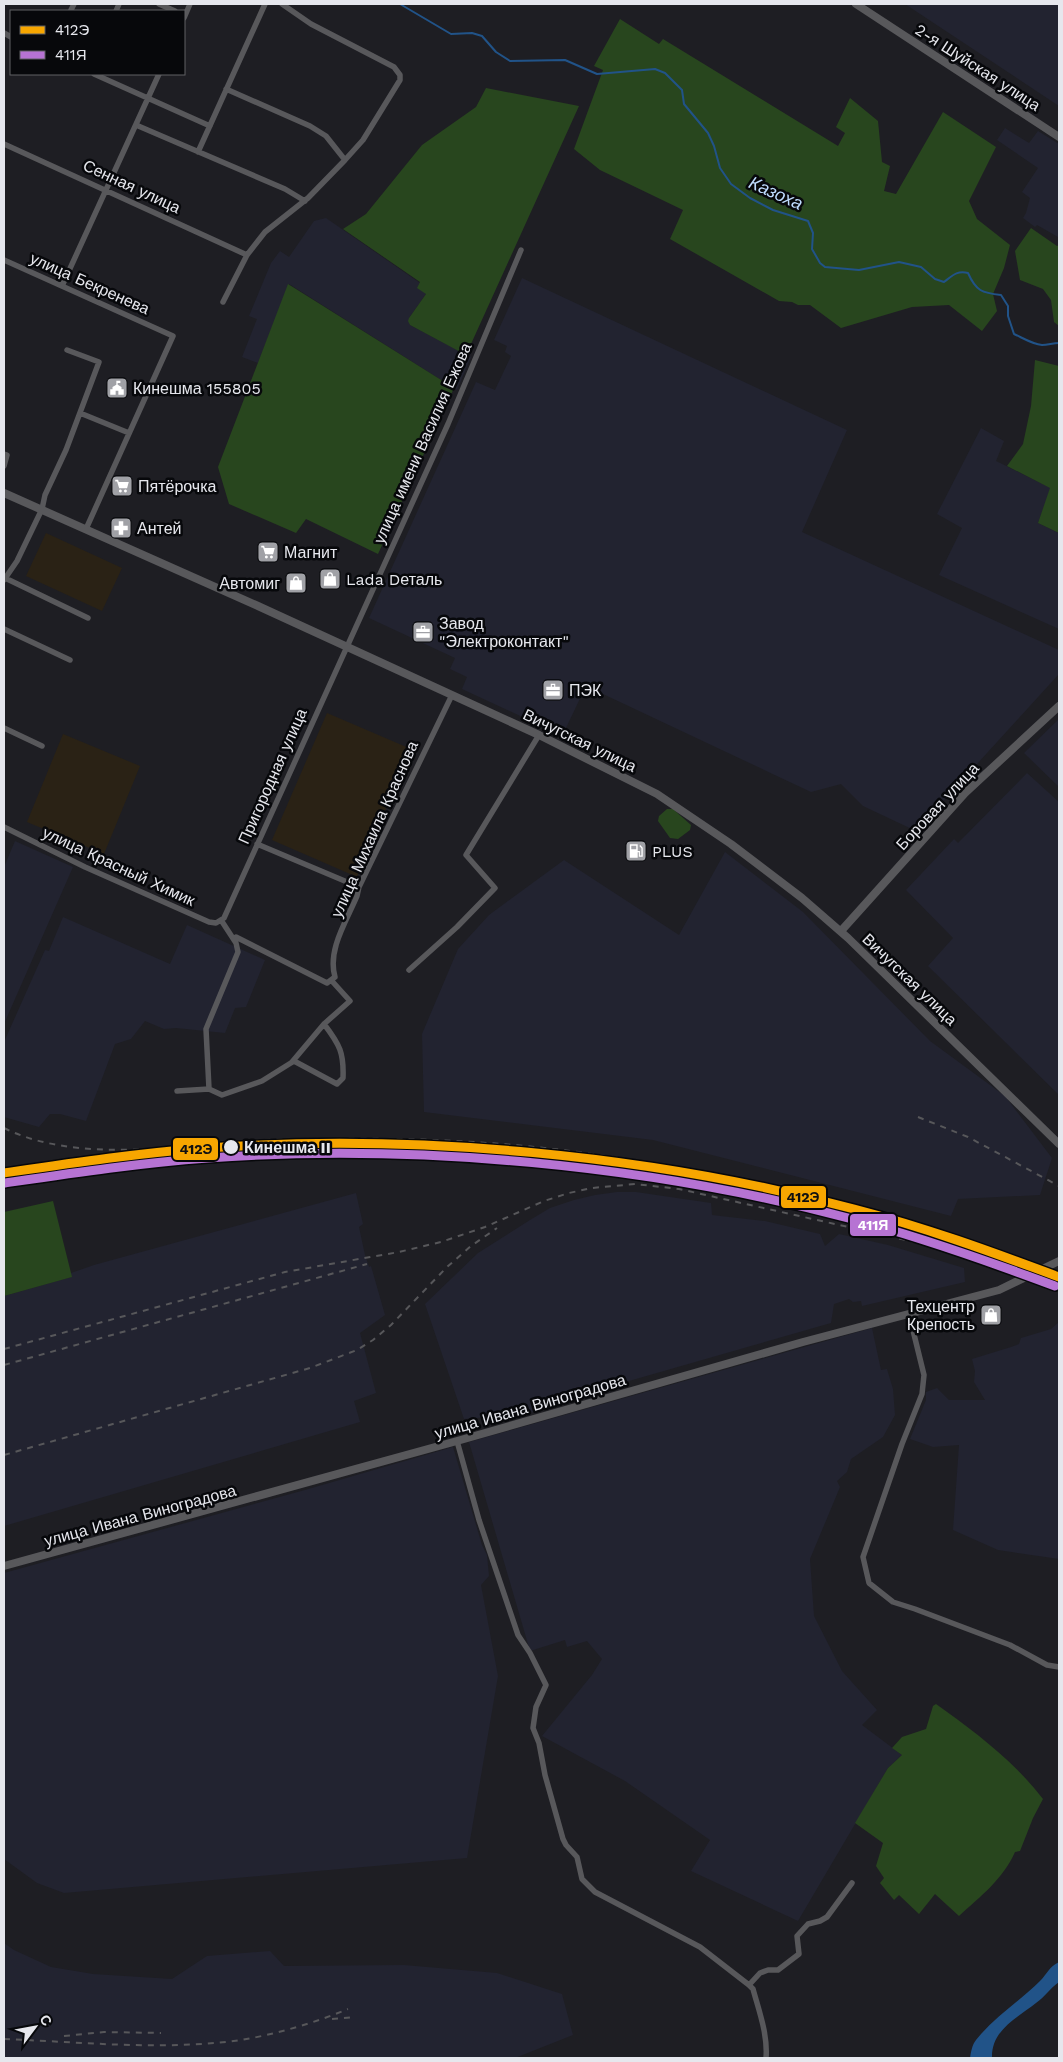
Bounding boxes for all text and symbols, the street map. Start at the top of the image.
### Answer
legend [10,10,185,75]
street label: 2-я Шуйская улица [912,20,1044,115]
text: 412Э [55,21,90,39]
text: 411Я [55,46,86,64]
street label: Сенная улица [80,156,184,217]
water label: Казоха [746,171,806,214]
street label: улица Бекренева [27,249,152,318]
street label: улица имени Василия Ежова [369,340,475,547]
public building icon: Кинешма 155805 [105,376,129,400]
place label: Кинешма 155805 [133,379,261,398]
supermarket icon: Пятёрочка [110,474,134,498]
place label: Пятёрочка [138,477,217,496]
pharmacy icon: Антей [109,516,133,540]
place label: Антей [137,519,182,538]
supermarket icon: Магнит [256,540,280,564]
place label: Магнит [284,543,338,562]
shop icon: Lada Dеталь [318,567,342,591]
place label: Lada Dеталь [346,570,442,589]
shop icon: Автомиг [284,571,308,595]
place label: Автомиг [219,574,280,593]
place label: Завод "Электроконтакт" [439,614,569,651]
office icon: Завод "Электроконтакт" [411,620,435,644]
office icon: ПЭК [541,678,565,702]
place label: ПЭК [569,681,602,700]
street label: Пригородная улица [234,705,311,847]
street label: Вичугская улица [520,705,640,776]
street label: улица Михаила Краснова [327,738,422,920]
street label: Боровая улица [892,759,983,854]
street label: улица Красный Химик [40,823,199,911]
fuel station icon: PLUS [624,839,648,863]
place label: PLUS [652,842,693,861]
street label: Вичугская улица [859,930,961,1029]
line badge: 412Э [172,1137,219,1161]
marker: Кинешма II [222,1138,240,1156]
place label: Кинешма II [244,1138,331,1157]
text: 412Э [179,1141,213,1157]
line badge: 412Э [780,1185,827,1209]
text: 412Э [786,1189,820,1205]
line badge: 411Я [849,1213,897,1237]
text: 411Я [858,1217,888,1233]
place label: Техцентр Крепость [907,1297,975,1334]
shop icon: Техцентр Крепость [979,1303,1003,1327]
street label: улица Ивана Виноградова [432,1370,628,1443]
street label: улица Ивана Виноградова [42,1481,238,1550]
north arrow [10,2002,60,2052]
text: С [37,2012,55,2029]

